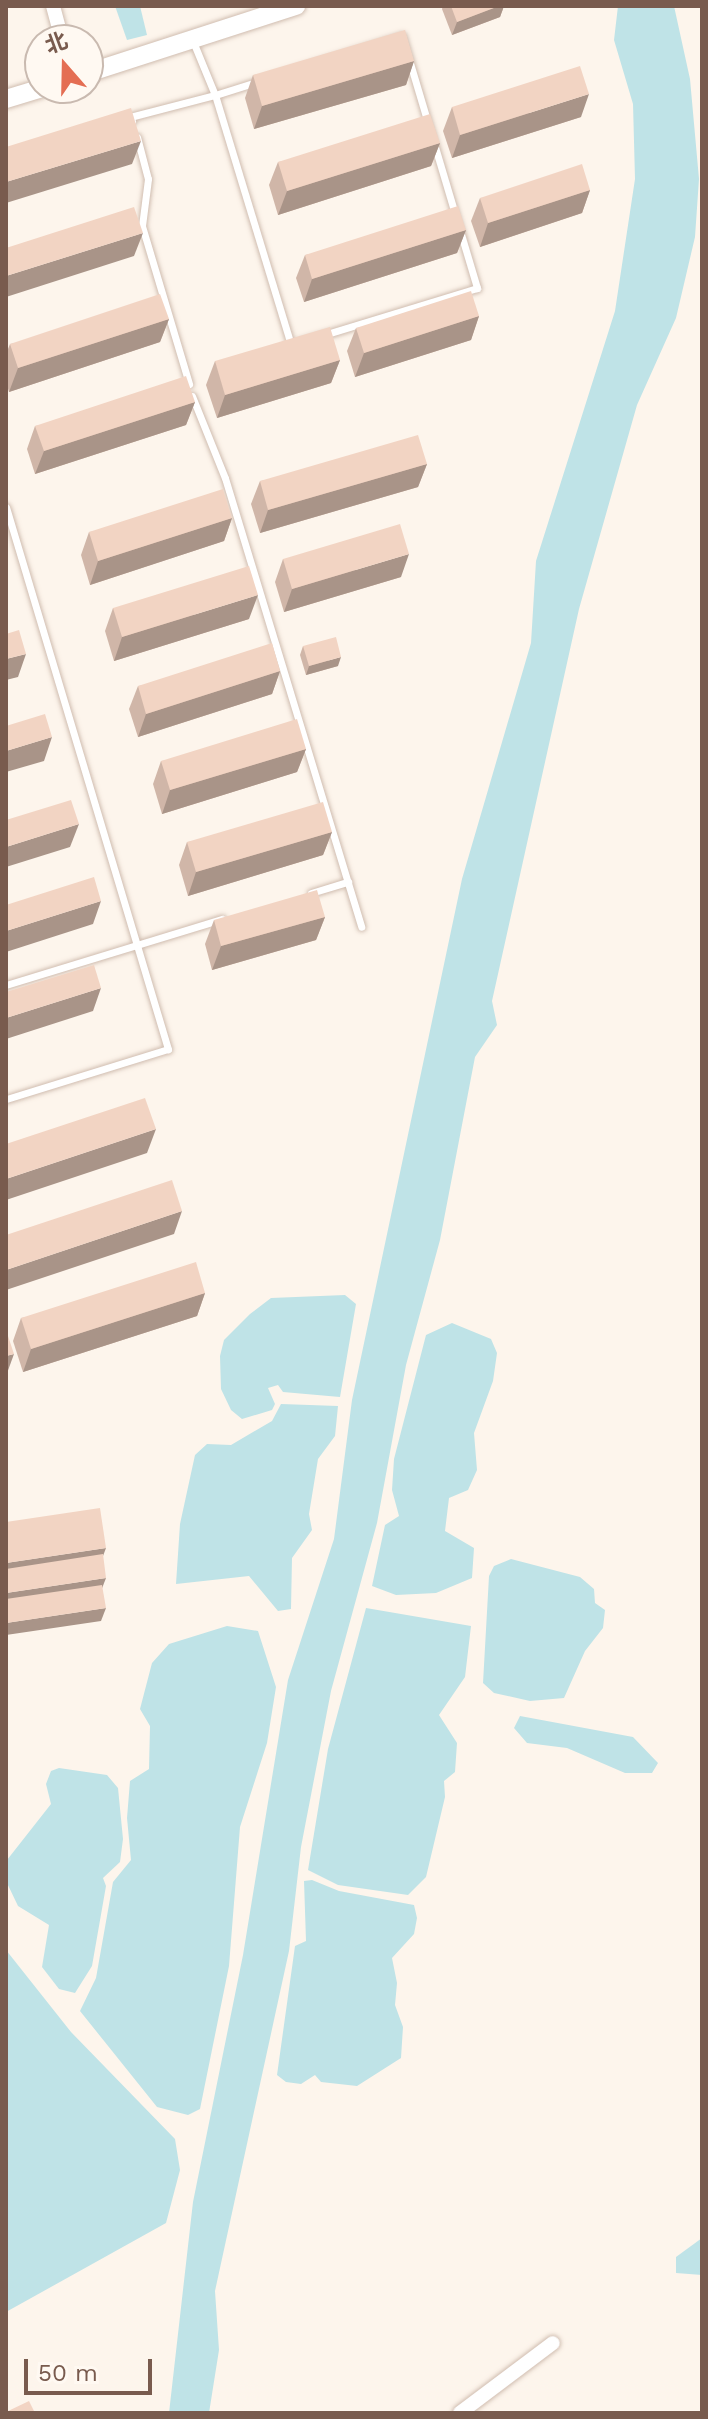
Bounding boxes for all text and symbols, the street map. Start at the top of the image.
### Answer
north arrow [24,24,104,104]
text: 北 [42,27,71,58]
scale bar [28,2343,156,2393]
text: 50 m [38,2359,98,2387]

